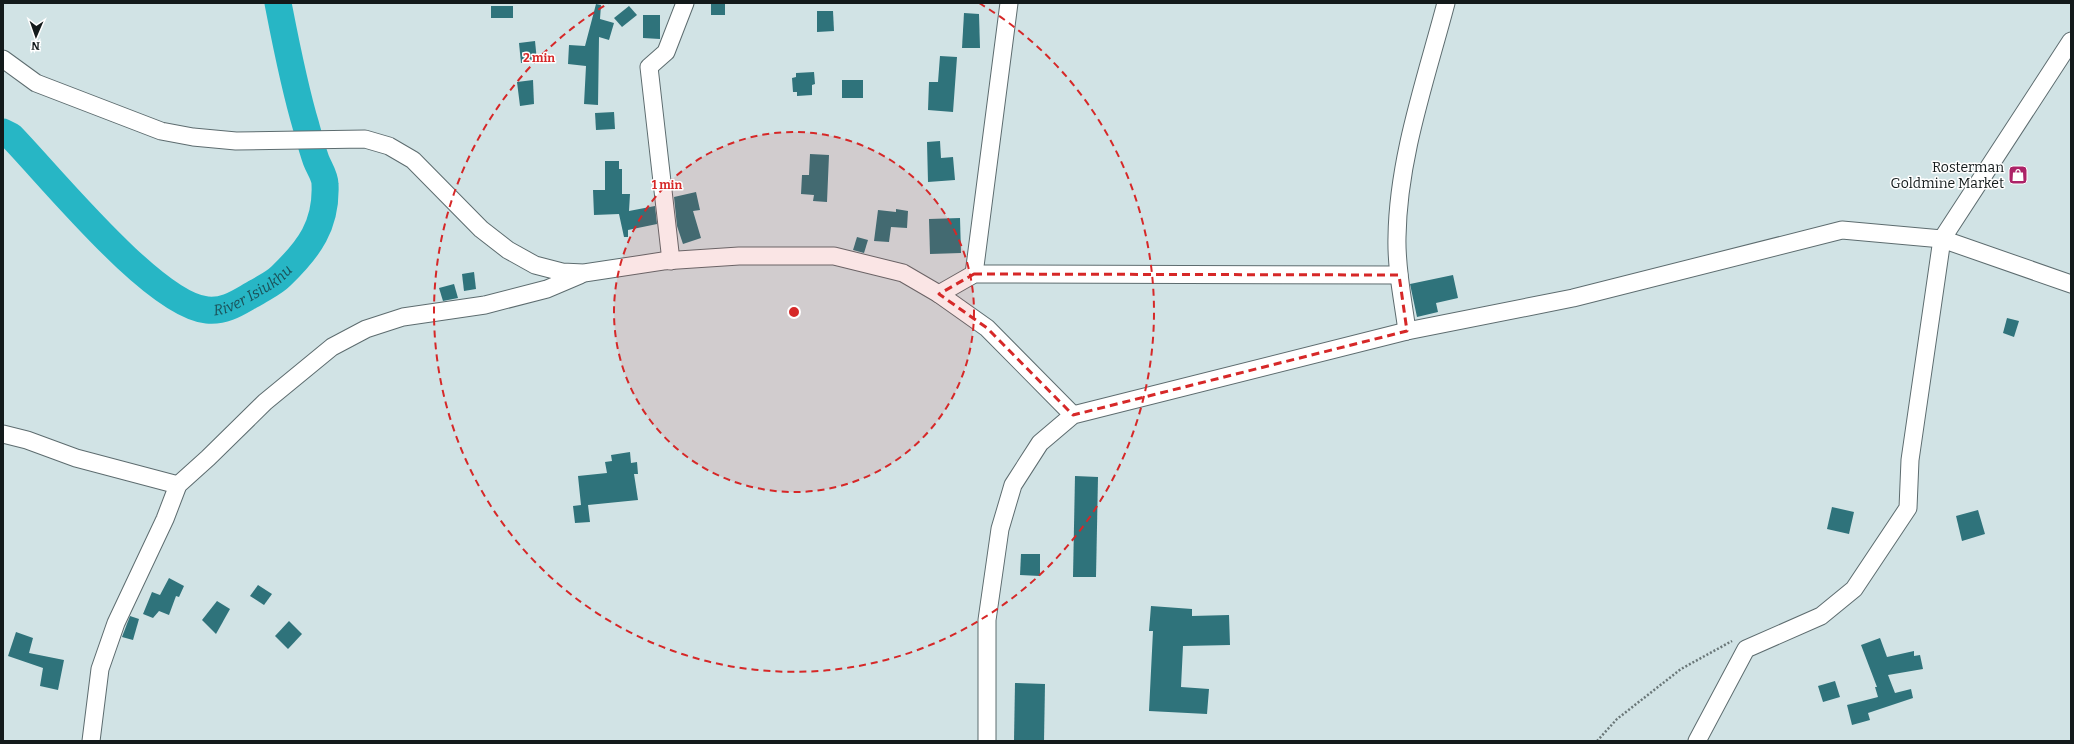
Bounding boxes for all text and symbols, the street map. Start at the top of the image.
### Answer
north arrow [16,16,56,56]
text: N [31,39,40,52]
text: 2 min [523,51,555,65]
place label: Rosterman Goldmine Market [1890,159,2004,192]
shop icon: Rosterman Goldmine Market [2007,164,2029,186]
text: 1 min [652,178,682,192]
water label: River Isiukhu [212,261,296,319]
centre of rings [787,305,801,319]

